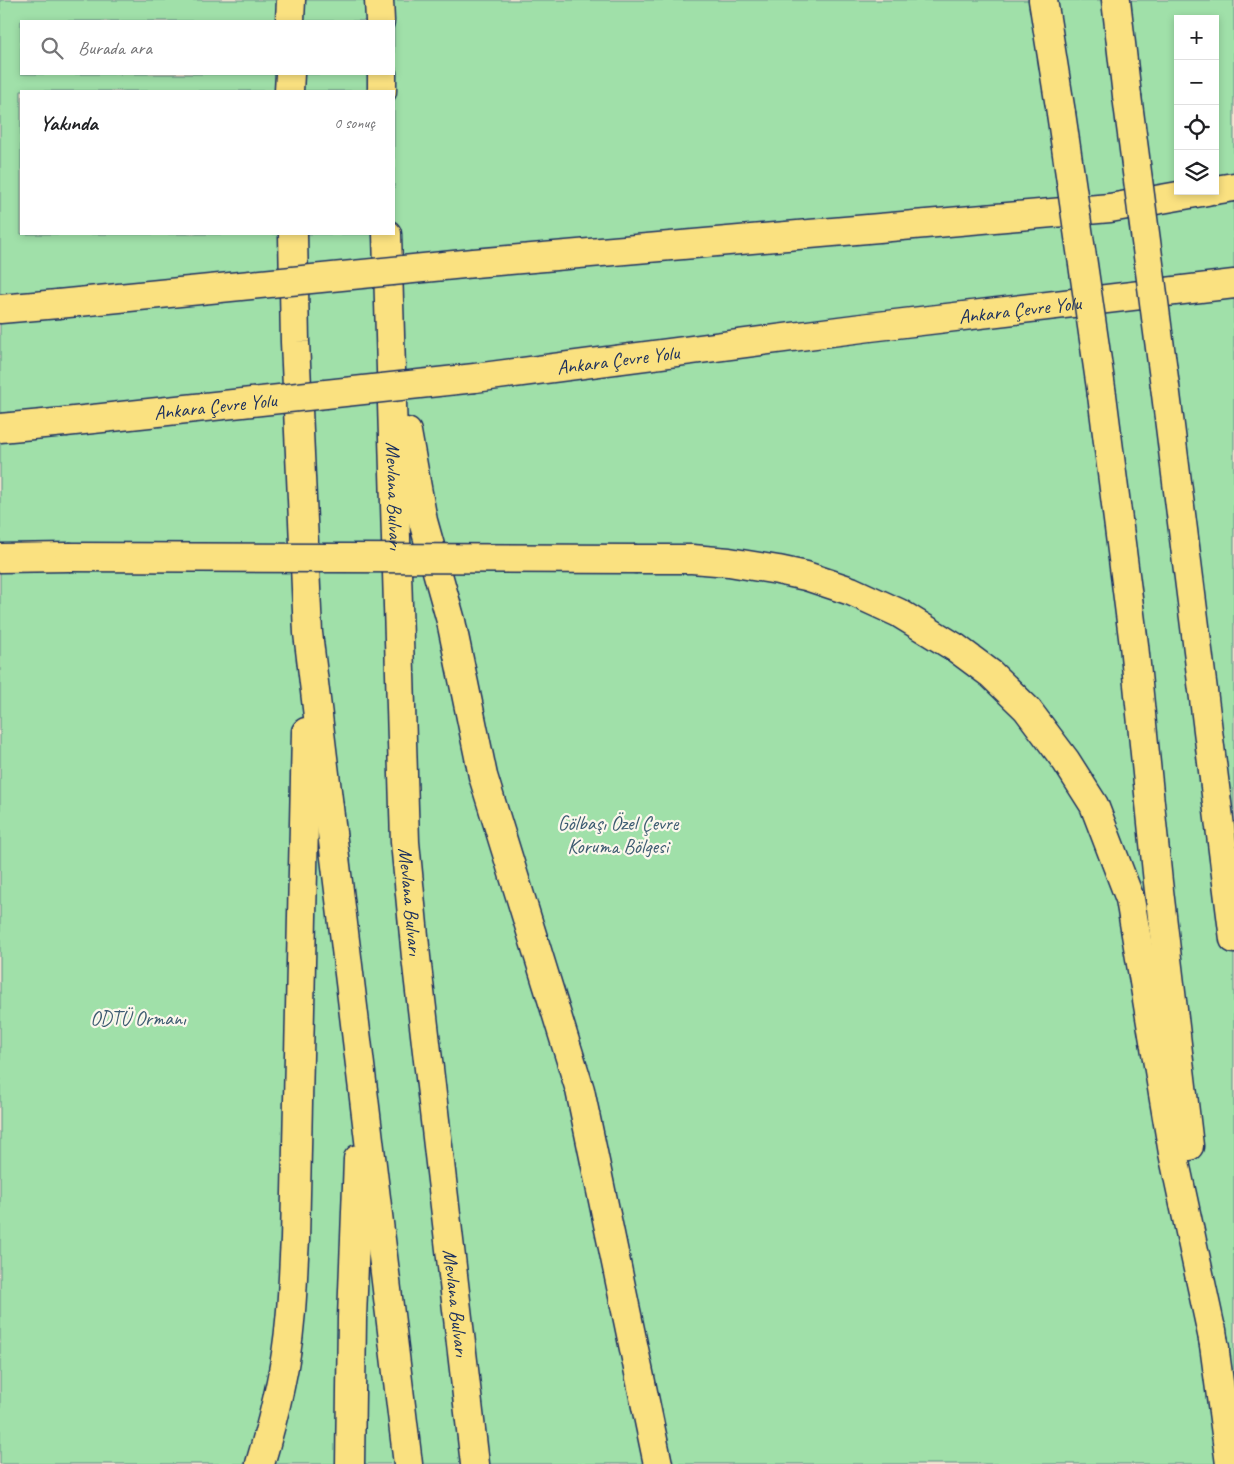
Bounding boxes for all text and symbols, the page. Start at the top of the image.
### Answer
map controls [1174,15,1219,195]
button: + [1174,15,1219,60]
search box [20,20,395,75]
icon: search [38,34,66,62]
text: Burada ara [78,36,152,60]
button: − [1174,60,1219,105]
button: locate [1174,105,1219,150]
text: Yakında [40,110,98,136]
text: 0 sonuç [334,113,375,133]
button: layers [1174,150,1219,195]
street label: Ankara Çevre Yolu [957,289,1084,329]
street label: Ankara Çevre Yolu [555,339,682,380]
street label: Ankara Çevre Yolu [153,387,279,425]
street label: Mevlana Bulvarı [381,442,409,551]
park label: Gölbaşı Özel Çevre Koruma Bölgesi [558,811,680,859]
street label: Mevlana Bulvarı [393,847,428,958]
park label: ODTÜ Ormanı [90,1006,187,1031]
street label: Mevlana Bulvarı [438,1248,475,1359]

